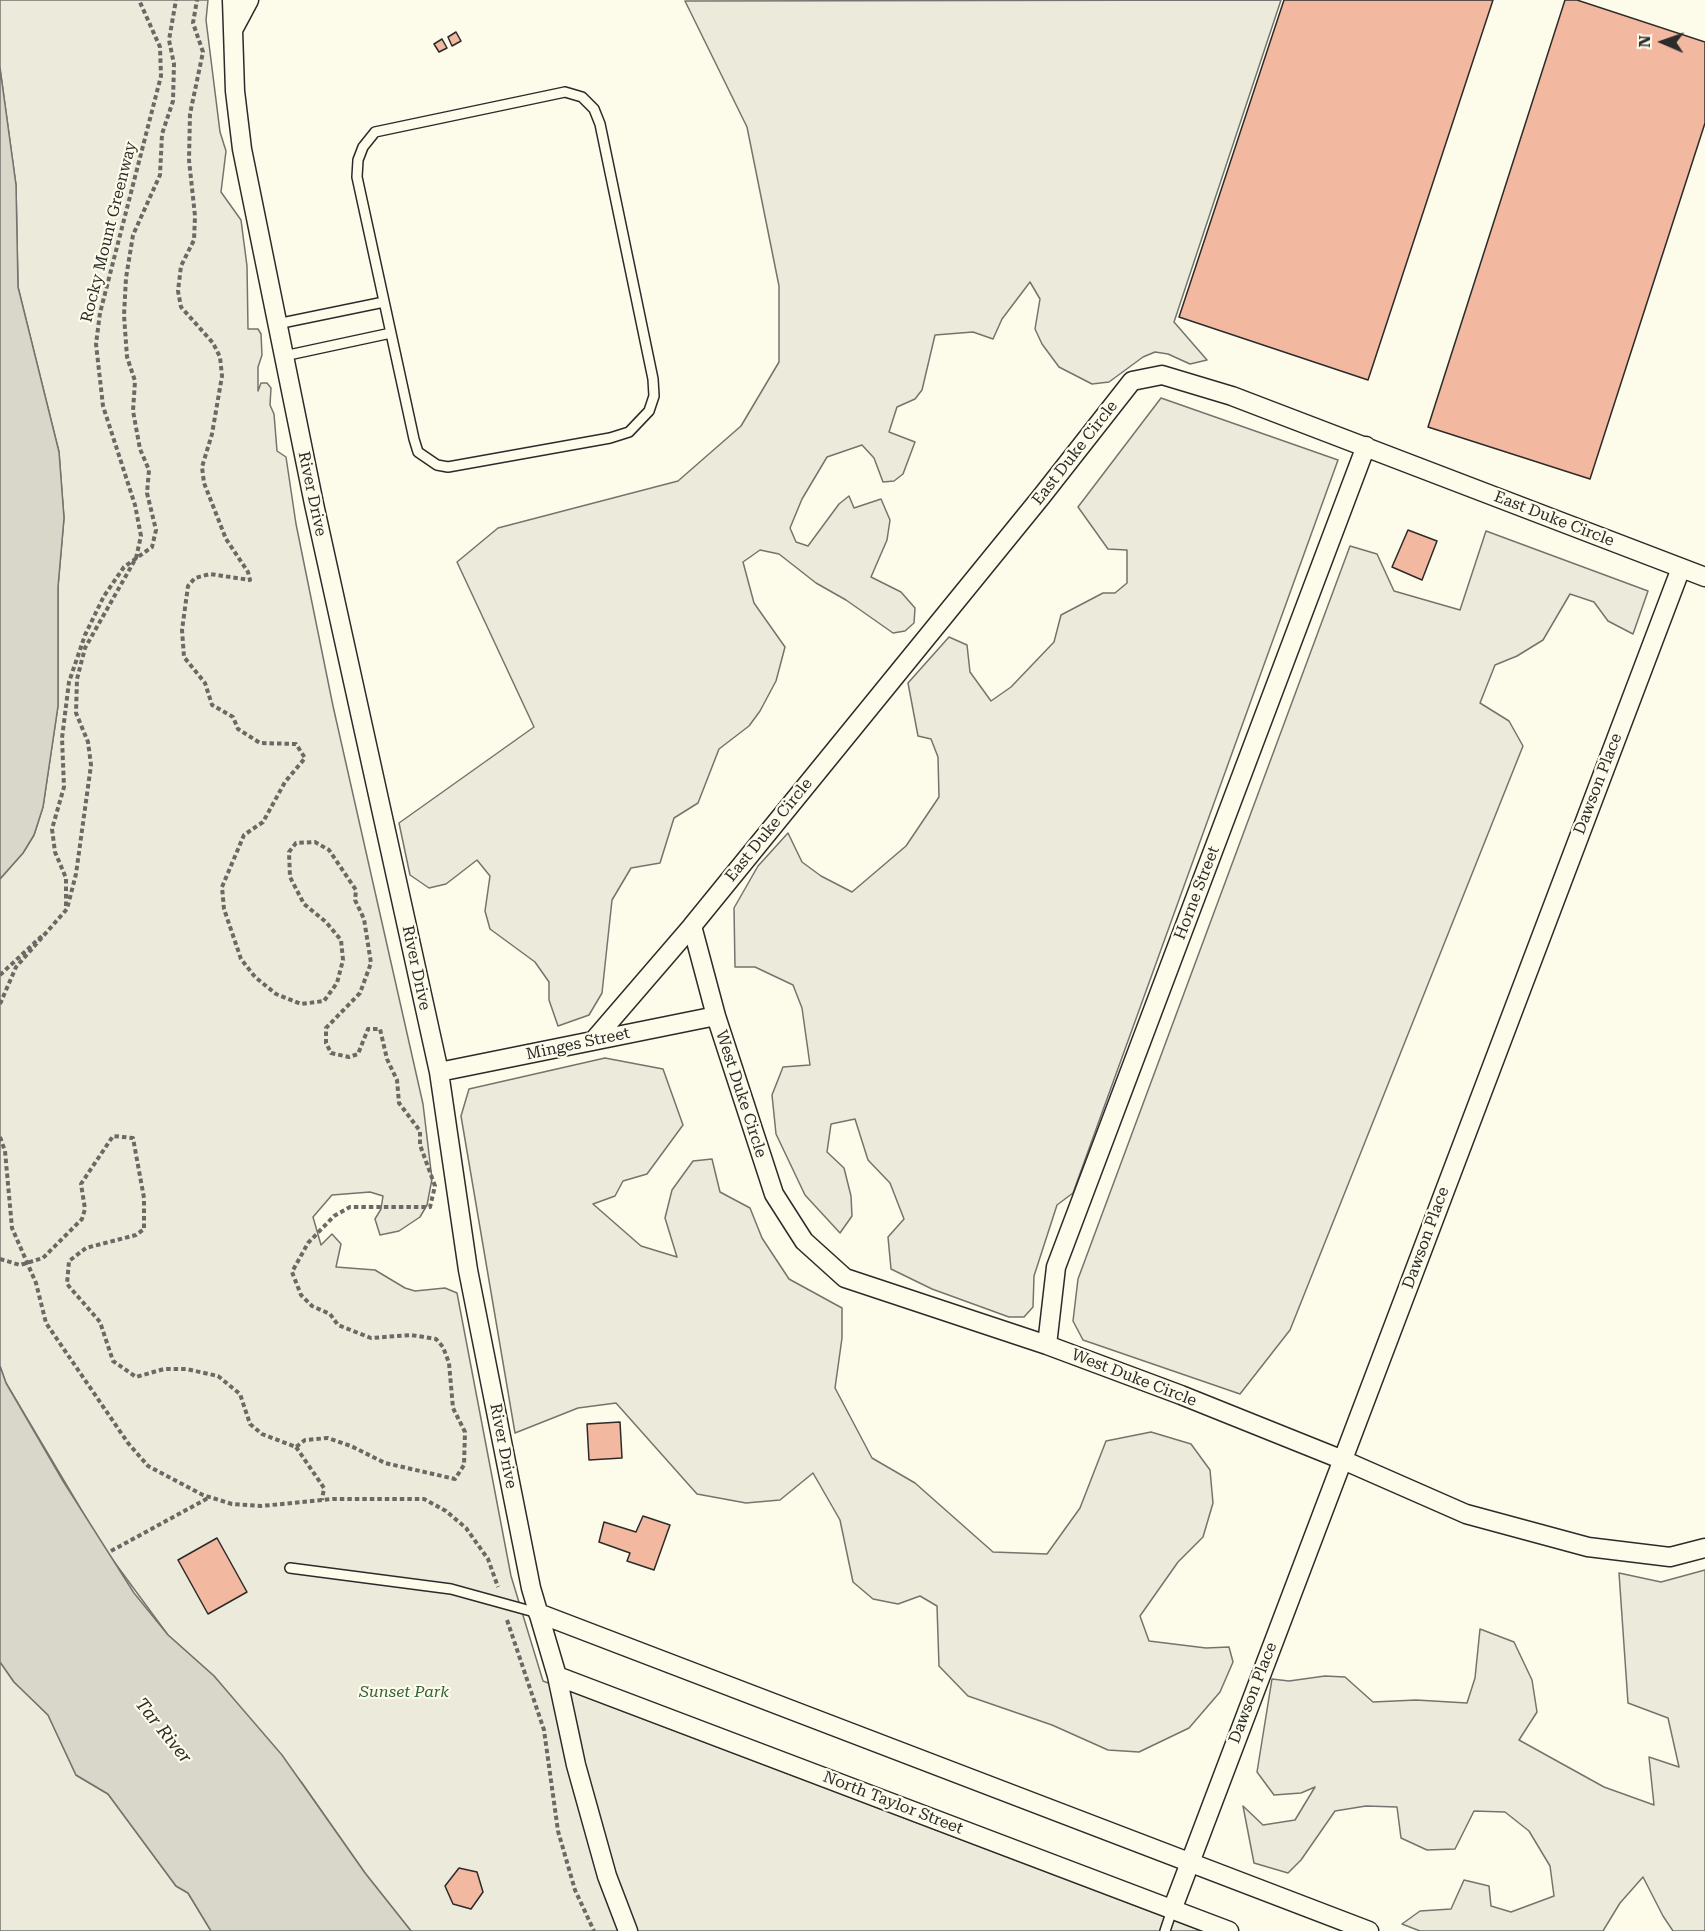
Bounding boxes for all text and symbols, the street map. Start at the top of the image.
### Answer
north arrow [1633,12,1693,72]
text: N [1635,35,1654,48]
street label: Rocky Mount Greenway [77,140,141,324]
street label: East Duke Circle [1028,397,1122,509]
street label: River Drive [294,450,330,538]
street label: East Duke Circle [1491,487,1617,551]
street label: Dawson Place [1570,731,1626,837]
street label: East Duke Circle [721,774,817,886]
street label: Horne Street [1170,844,1224,942]
street label: River Drive [398,924,434,1012]
street label: Minges Street [524,1024,632,1064]
street label: West Duke Circle [711,1028,771,1160]
street label: Dawson Place [1399,1184,1453,1292]
street label: West Duke Circle [1069,1345,1199,1411]
street label: River Drive [485,1402,521,1490]
street label: Dawson Place [1225,1640,1281,1746]
park label: Sunset Park [359,1682,449,1702]
water label: Tar River [130,1694,196,1768]
street label: North Taylor Street [820,1767,966,1839]

